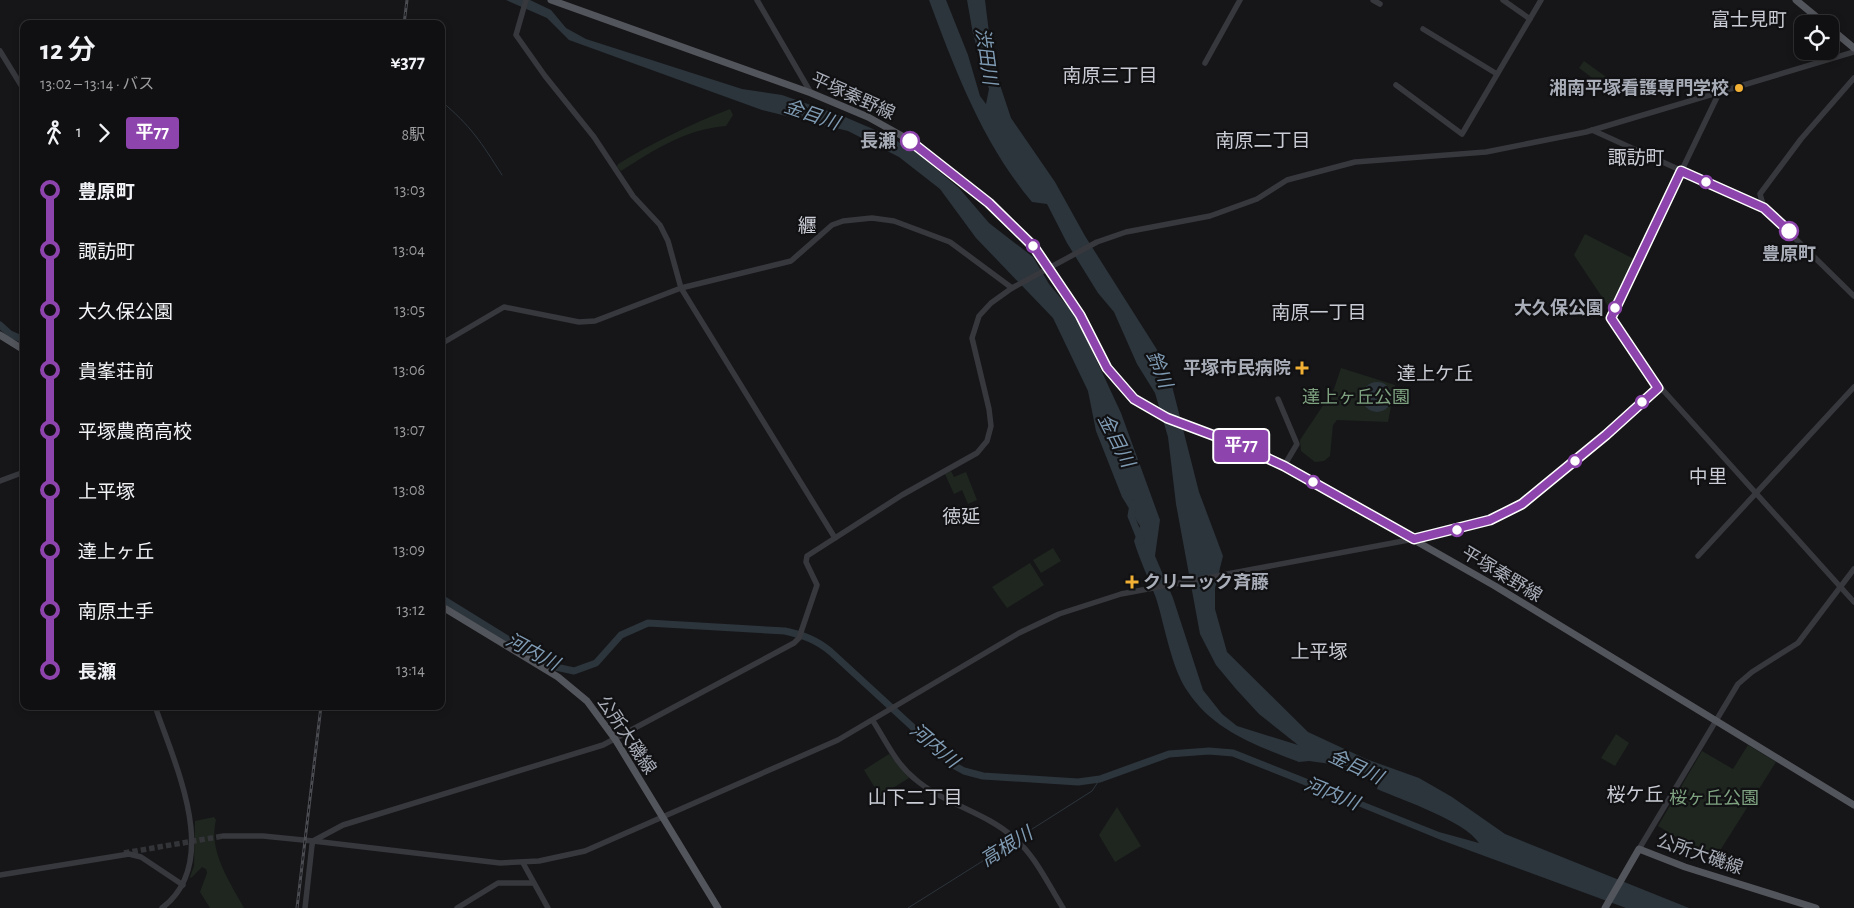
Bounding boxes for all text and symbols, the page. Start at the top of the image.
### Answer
district label: 富士見町 [1711,9,1787,30]
map controls [1794,15,1839,60]
button: locate [1794,15,1839,60]
water label: 渋田川 [972,27,1000,88]
text: 12 分 [40,37,96,65]
text: ¥377 [390,53,425,72]
district label: 南原三丁目 [1062,66,1158,86]
street label: 平塚秦野線 [808,69,898,123]
text: 13:02 – 13:14 · バス [40,76,154,92]
place label: 湘南平塚看護専門学校 [1549,78,1729,98]
marker: 湘南平塚看護専門学校 [1733,82,1745,94]
water label: 金目川 [781,96,844,134]
icon: walk [40,119,68,147]
icon: forward [90,119,118,147]
text: 1 [76,124,82,140]
text: 平77 [136,124,169,142]
text: 8駅 [401,127,425,143]
marker: 長瀬 [900,131,920,151]
district label: 南原二丁目 [1215,131,1311,151]
place label: 長瀬 [860,132,896,151]
district label: 諏訪町 [1607,148,1665,168]
unlabelled marker [1699,175,1713,189]
text: 13:03 [394,182,425,198]
text: 豊原町 [78,183,135,202]
district label: 纒 [797,216,817,236]
marker: 豊原町 [1779,221,1799,241]
unlabelled marker [1026,239,1040,253]
text: 13:04 [393,242,425,258]
text: 諏訪町 [78,243,135,262]
place label: 豊原町 [1762,245,1816,264]
place label: 大久保公園 [1514,298,1604,318]
marker: 大久保公園 [1608,301,1622,315]
text: 13:05 [394,302,425,318]
text: 大久保公園 [78,303,173,322]
district label: 南原一丁目 [1271,303,1367,323]
water label: 鈴川 [1143,348,1176,393]
place label: 平塚市民病院 [1183,358,1291,378]
marker: 平塚市民病院 [1295,361,1309,375]
text: 13:06 [393,362,425,378]
text: 貴峯荘前 [78,363,154,382]
district label: 達上ケ丘 [1397,364,1473,384]
park label: 達上ヶ丘公園 [1302,388,1410,407]
unlabelled marker [1635,395,1649,409]
water label: 金目川 [1094,411,1139,472]
text: 13:07 [394,422,425,438]
text: 平塚農商高校 [78,423,192,442]
line badge: 平77 [1212,430,1270,462]
text: 平77 [1224,437,1258,455]
unlabelled marker [1568,454,1582,468]
district label: 中里 [1689,467,1727,487]
unlabelled marker [1306,475,1320,489]
text: 13:08 [393,482,425,498]
text: 上平塚 [78,483,135,502]
district label: 徳延 [942,506,980,527]
unlabelled marker [1450,523,1464,537]
text: 13:09 [393,542,425,558]
street label: 平塚秦野線 [1458,542,1546,606]
text: 達上ヶ丘 [78,543,154,562]
place label: クリニック斉藤 [1143,573,1269,592]
marker: クリニック斉藤 [1125,575,1139,589]
text: 13:12 [396,602,425,618]
text: 南原土手 [78,603,154,622]
water label: 河内川 [503,630,564,675]
district label: 上平塚 [1290,642,1348,662]
text: 13:14 [396,662,425,678]
text: 長瀬 [78,663,116,682]
street label: 公所大磯線 [594,692,660,778]
water label: 河内川 [906,720,964,773]
water label: 金目川 [1326,746,1387,789]
water label: 河内川 [1301,774,1364,815]
district label: 桜ケ丘 [1606,784,1664,805]
district label: 山下二丁目 [867,788,963,808]
park label: 桜ヶ丘公園 [1669,789,1759,808]
water label: 高根川 [977,822,1038,870]
street label: 公所大磯線 [1654,830,1746,878]

